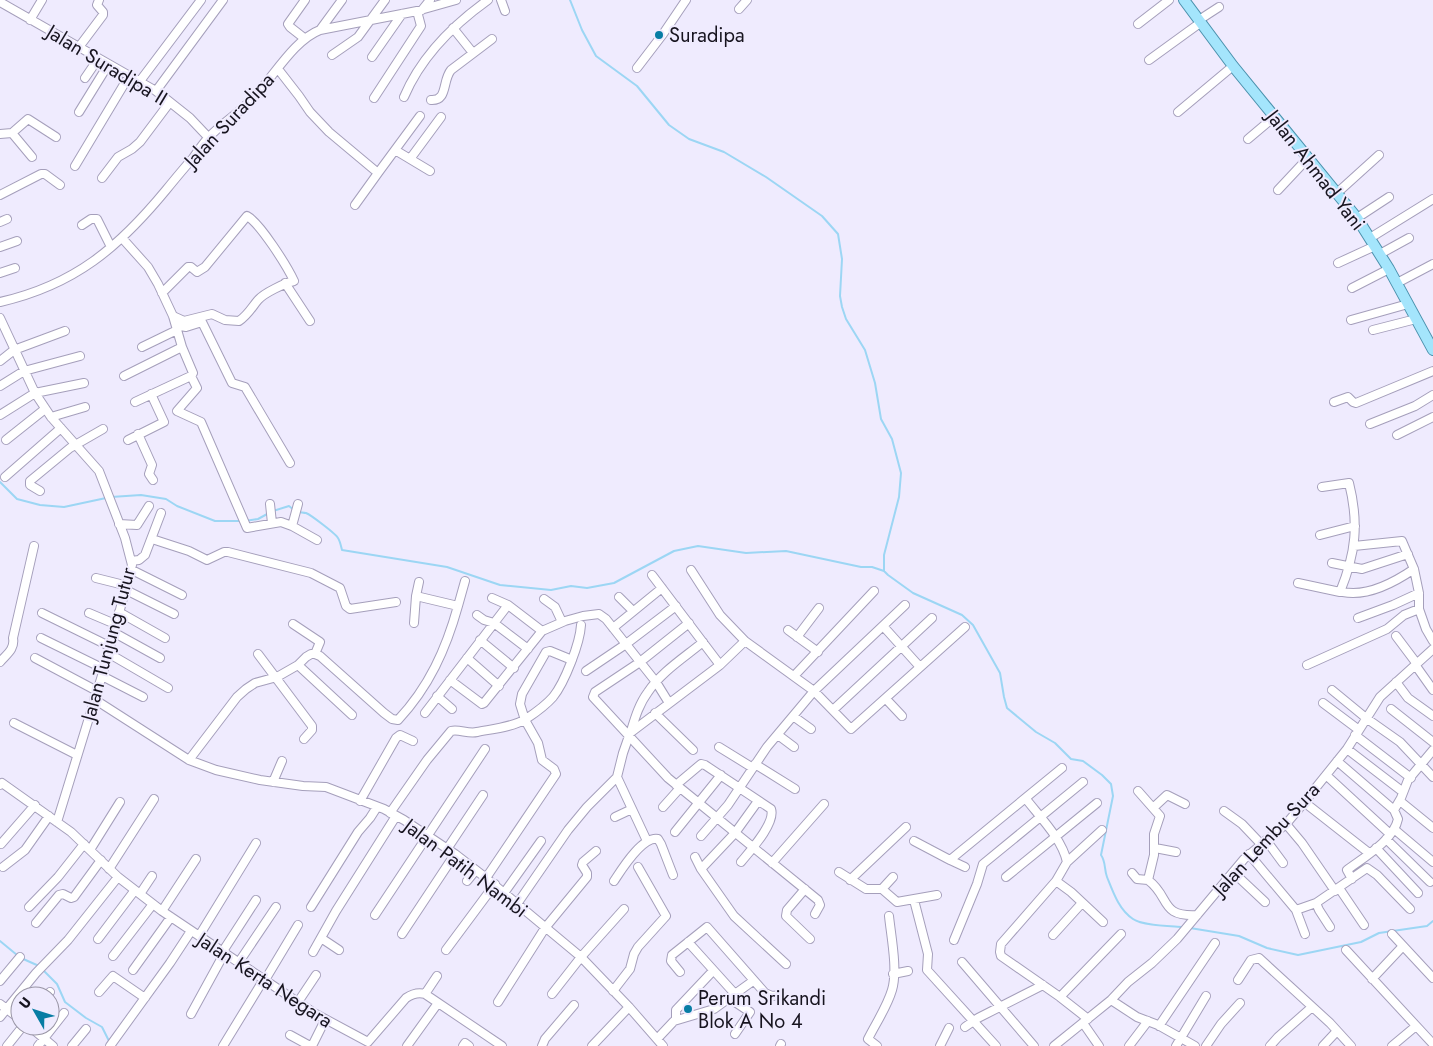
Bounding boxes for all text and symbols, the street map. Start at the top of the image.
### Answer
street label: Jalan Suradipa II [38,16,173,113]
place label: Suradipa [669,21,745,50]
marker: Suradipa [653,29,665,41]
street label: Jalan Suradipa [176,66,281,177]
street label: Jalan Ahmad Yani [1257,101,1372,237]
street label: Jalan Tunjung Tutur [73,564,143,727]
street label: Jalan Lembu Sura [1204,776,1327,905]
street label: Jalan Patih Nambi [395,810,534,925]
street label: Jalan Kerta Negara [189,924,338,1035]
place label: Perum Srikandi Blok A No 4 [698,984,826,1036]
north arrow [10,986,60,1036]
text: U [14,993,36,1013]
marker: Perum Srikandi Blok A No 4 [682,1003,694,1015]

